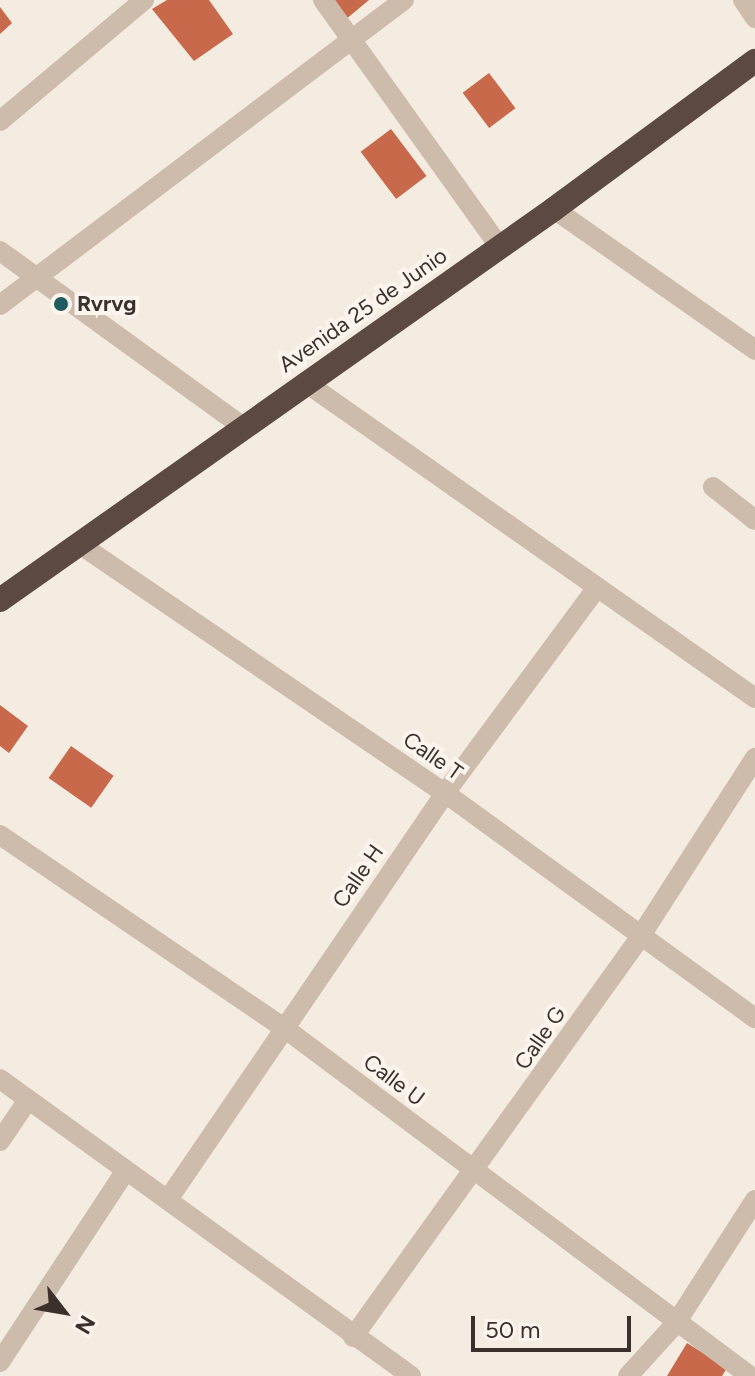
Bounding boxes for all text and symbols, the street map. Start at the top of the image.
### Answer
street label: Avenida 25 de Junio [274,242,452,378]
place label: Rvrvg [77,291,136,317]
marker: Rvrvg [52,295,70,313]
street label: Calle T [398,726,468,786]
street label: Calle H [327,839,389,913]
street label: Calle G [509,1001,571,1075]
street label: Calle U [358,1048,430,1112]
north arrow [24,1272,104,1352]
scale bar [475,1300,635,1350]
text: N [69,1310,101,1339]
text: 50 m [485,1315,541,1344]

